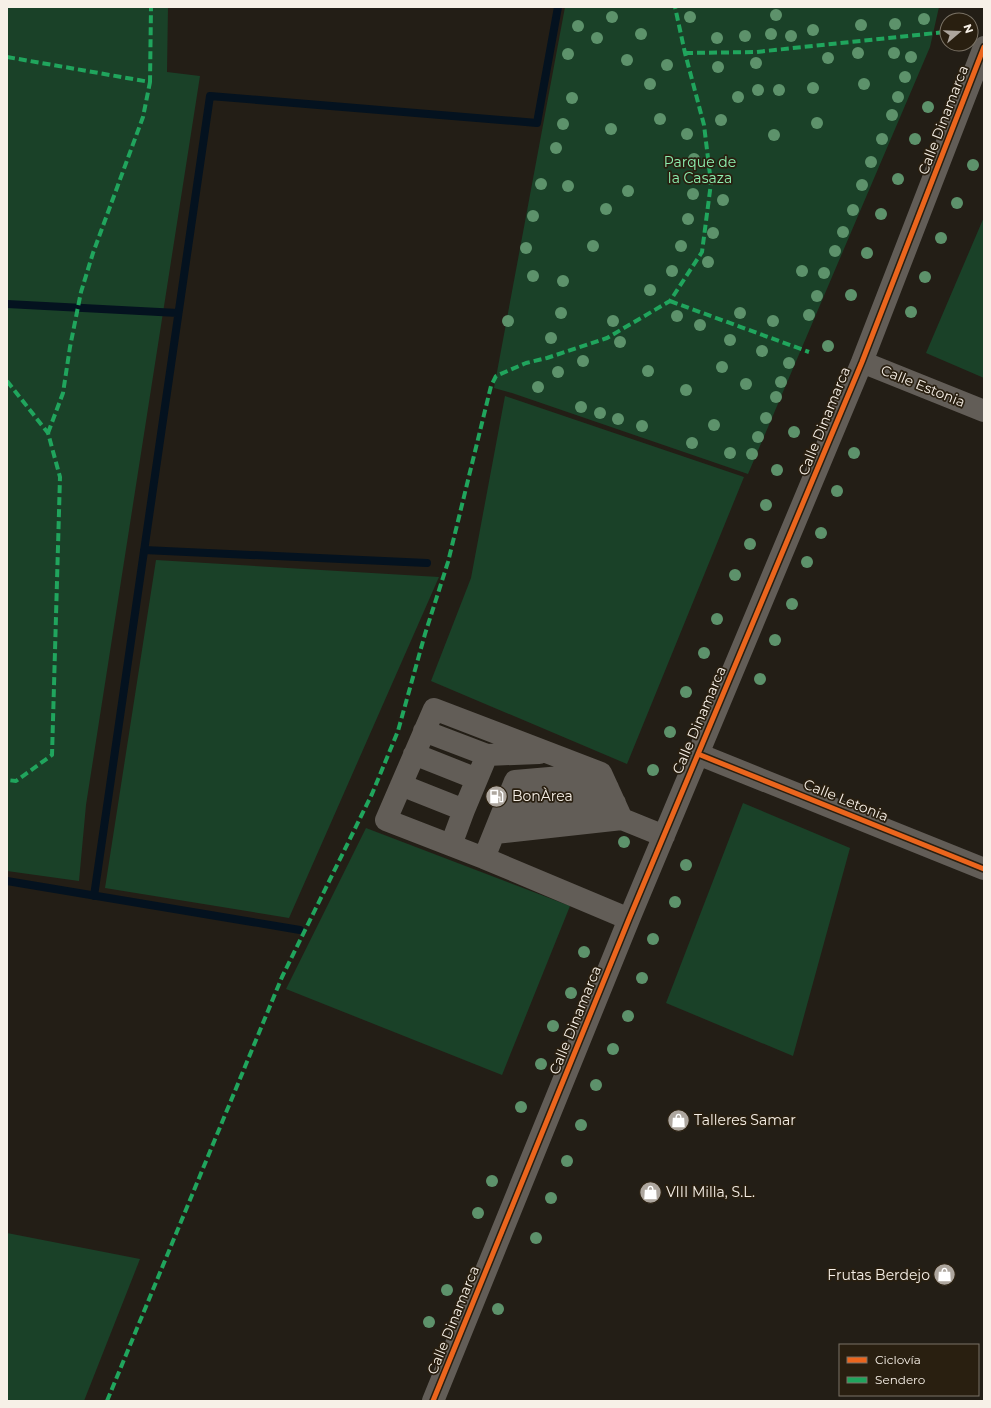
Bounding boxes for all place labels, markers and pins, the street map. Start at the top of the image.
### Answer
fuel station icon: BonÀrea [484,783,510,809]
place label: BonÀrea [512,787,573,805]
shop icon: Talleres Samar [666,1107,692,1133]
place label: Talleres Samar [694,1111,796,1129]
shop icon: VIII Milla, S.L. [637,1179,663,1205]
place label: VIII Milla, S.L. [666,1183,755,1201]
shop icon: Frutas Berdejo [932,1262,958,1288]
place label: Frutas Berdejo [827,1266,930,1284]

